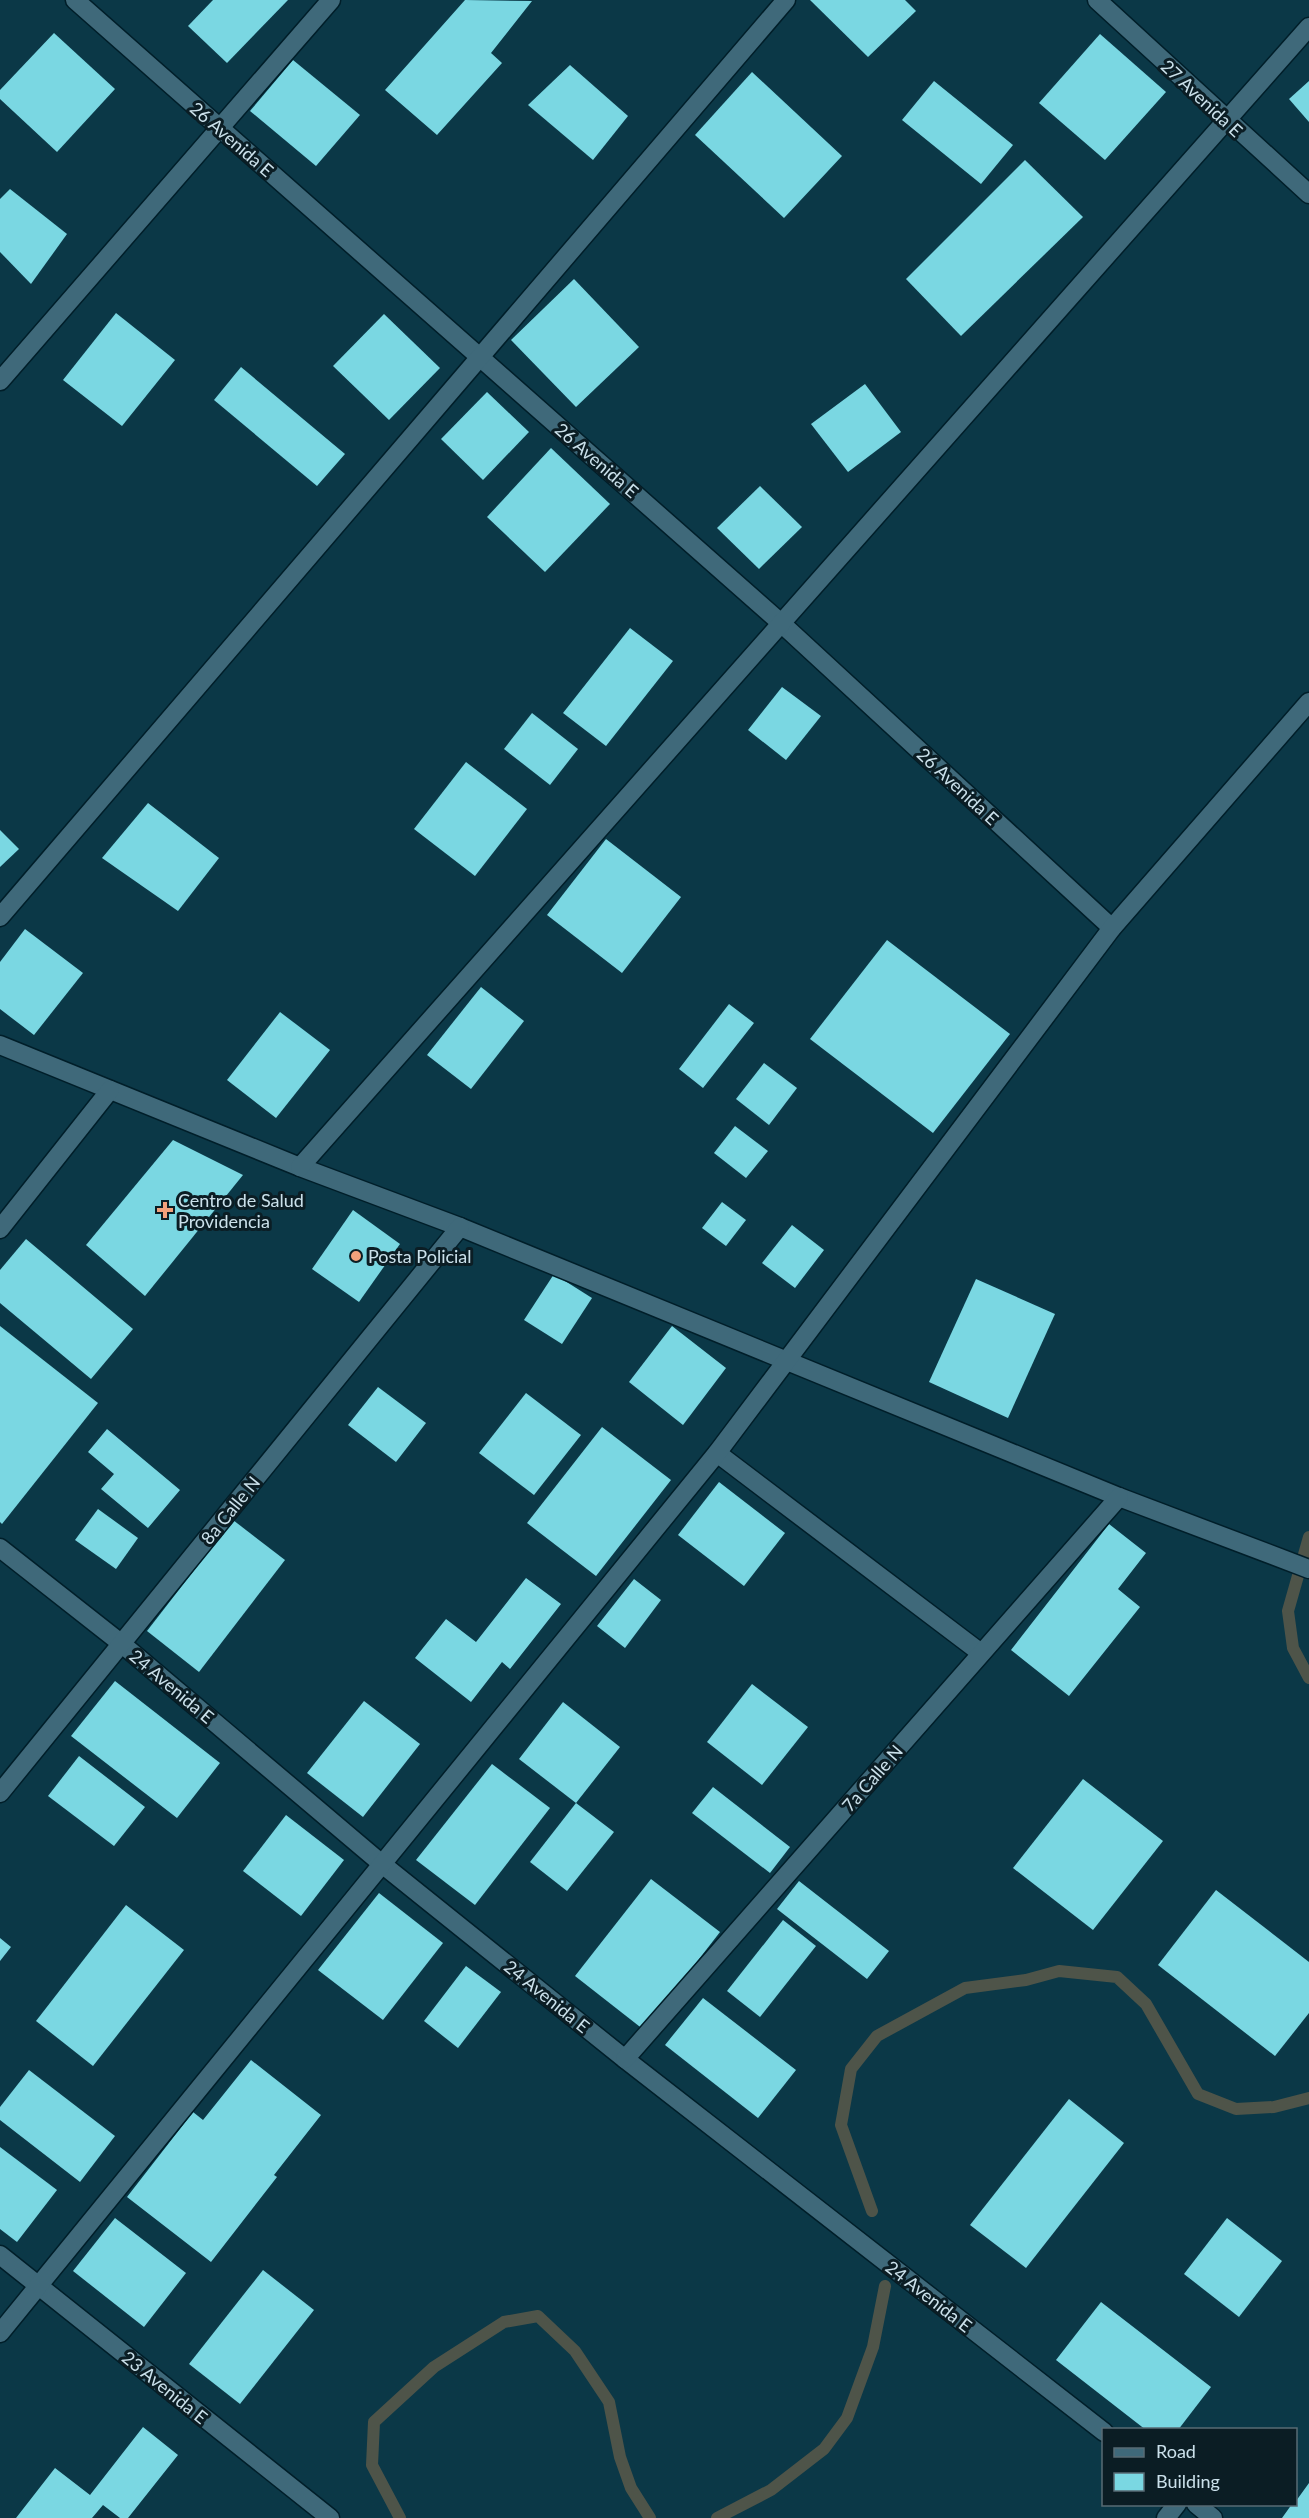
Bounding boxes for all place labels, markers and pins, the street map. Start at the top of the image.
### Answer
place label: Centro de Salud Providencia [178,1189,304,1232]
marker: Centro de Salud Providencia [156,1201,174,1219]
place label: Posta Policial [368,1245,472,1267]
marker: Posta Policial [349,1249,363,1263]

